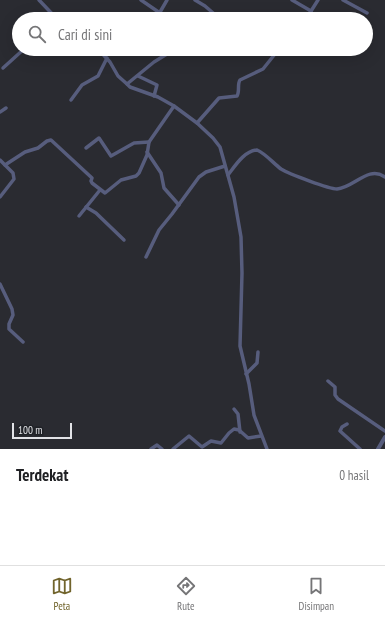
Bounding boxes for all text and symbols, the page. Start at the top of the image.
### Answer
search box [12,12,373,56]
icon: search [26,23,48,45]
text: Cari di sini [58,25,112,44]
scale bar [12,421,72,440]
text: 100 m [18,423,42,437]
text: Terdekat [16,464,68,486]
text: 0 hasil [339,467,369,484]
tab: Peta [51,575,73,613]
tab: Rute [175,575,197,613]
tab: Disimpan [299,575,334,613]

